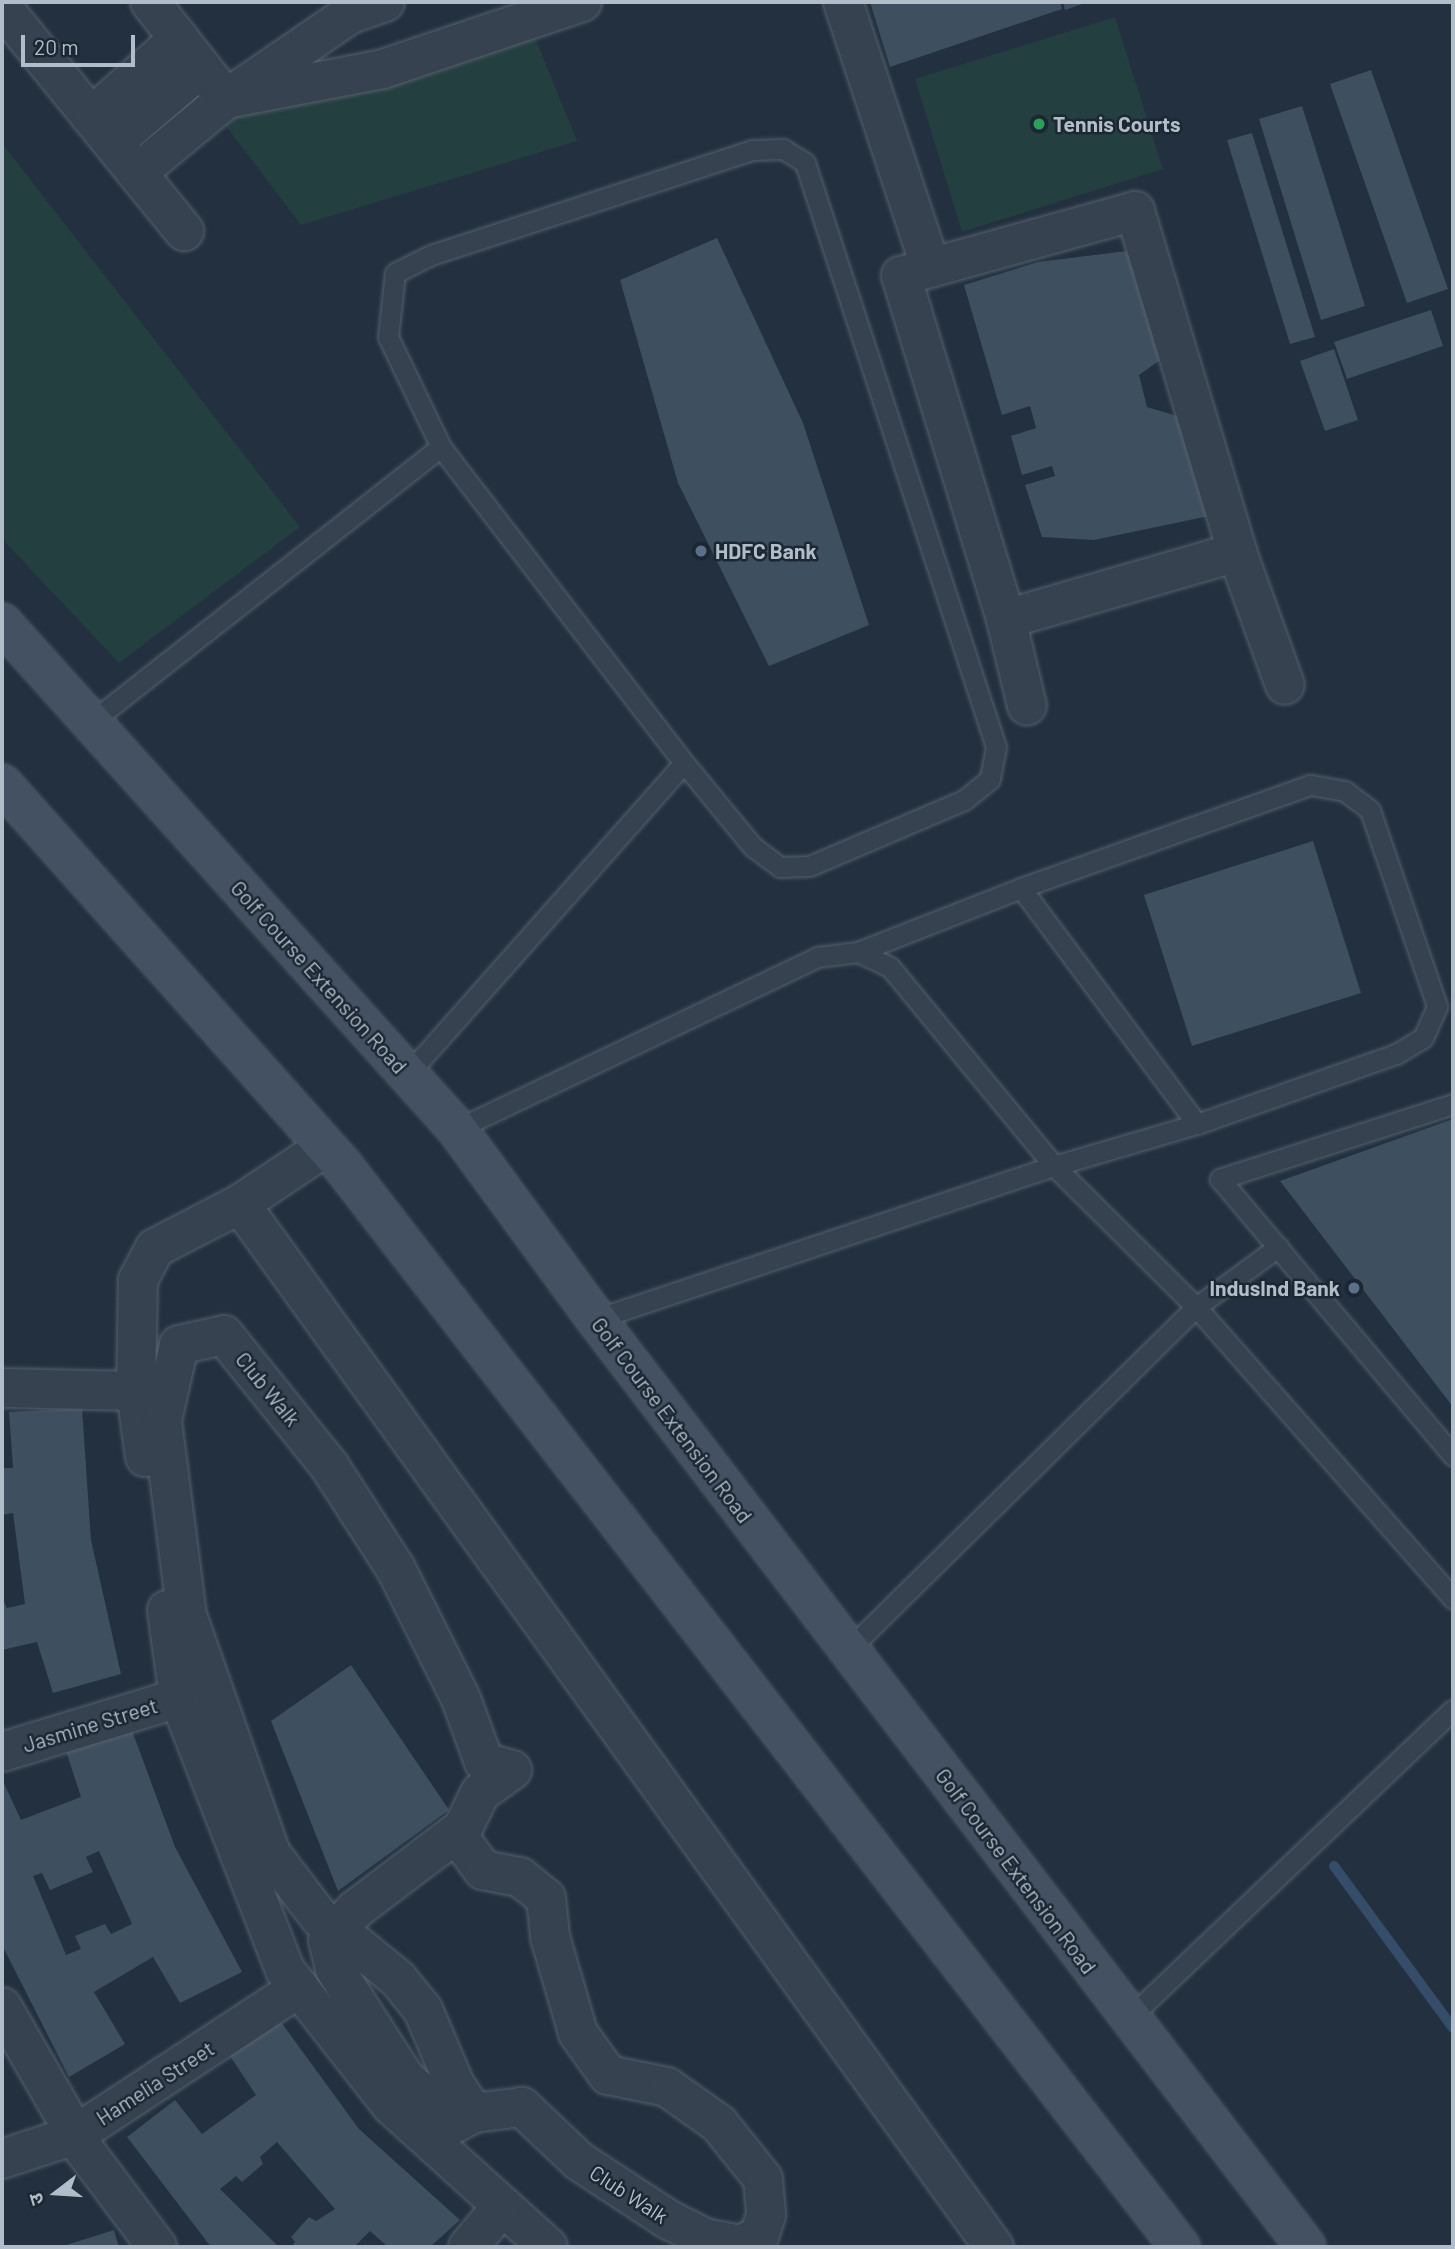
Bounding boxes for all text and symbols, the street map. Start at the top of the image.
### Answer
scale bar [24,21,138,65]
text: 20 m [34,34,79,59]
place label: Tennis Courts [1053,111,1181,137]
marker: Tennis Courts [1031,116,1047,132]
place label: HDFC Bank [715,538,817,564]
marker: HDFC Bank [693,543,709,559]
street label: Golf Course Extension Road [226,875,412,1079]
place label: IndusInd Bank [1209,1275,1340,1301]
marker: IndusInd Bank [1346,1280,1362,1296]
street label: Golf Course Extension Road [586,1312,758,1528]
street label: Club Walk [231,1347,305,1431]
street label: Jasmine Street [20,1693,160,1757]
street label: Golf Course Extension Road [930,1763,1102,1979]
street label: Hamelia Street [91,2036,219,2130]
north arrow [21,2158,91,2228]
street label: Club Walk [585,2159,673,2229]
text: उ [23,2191,48,2208]

